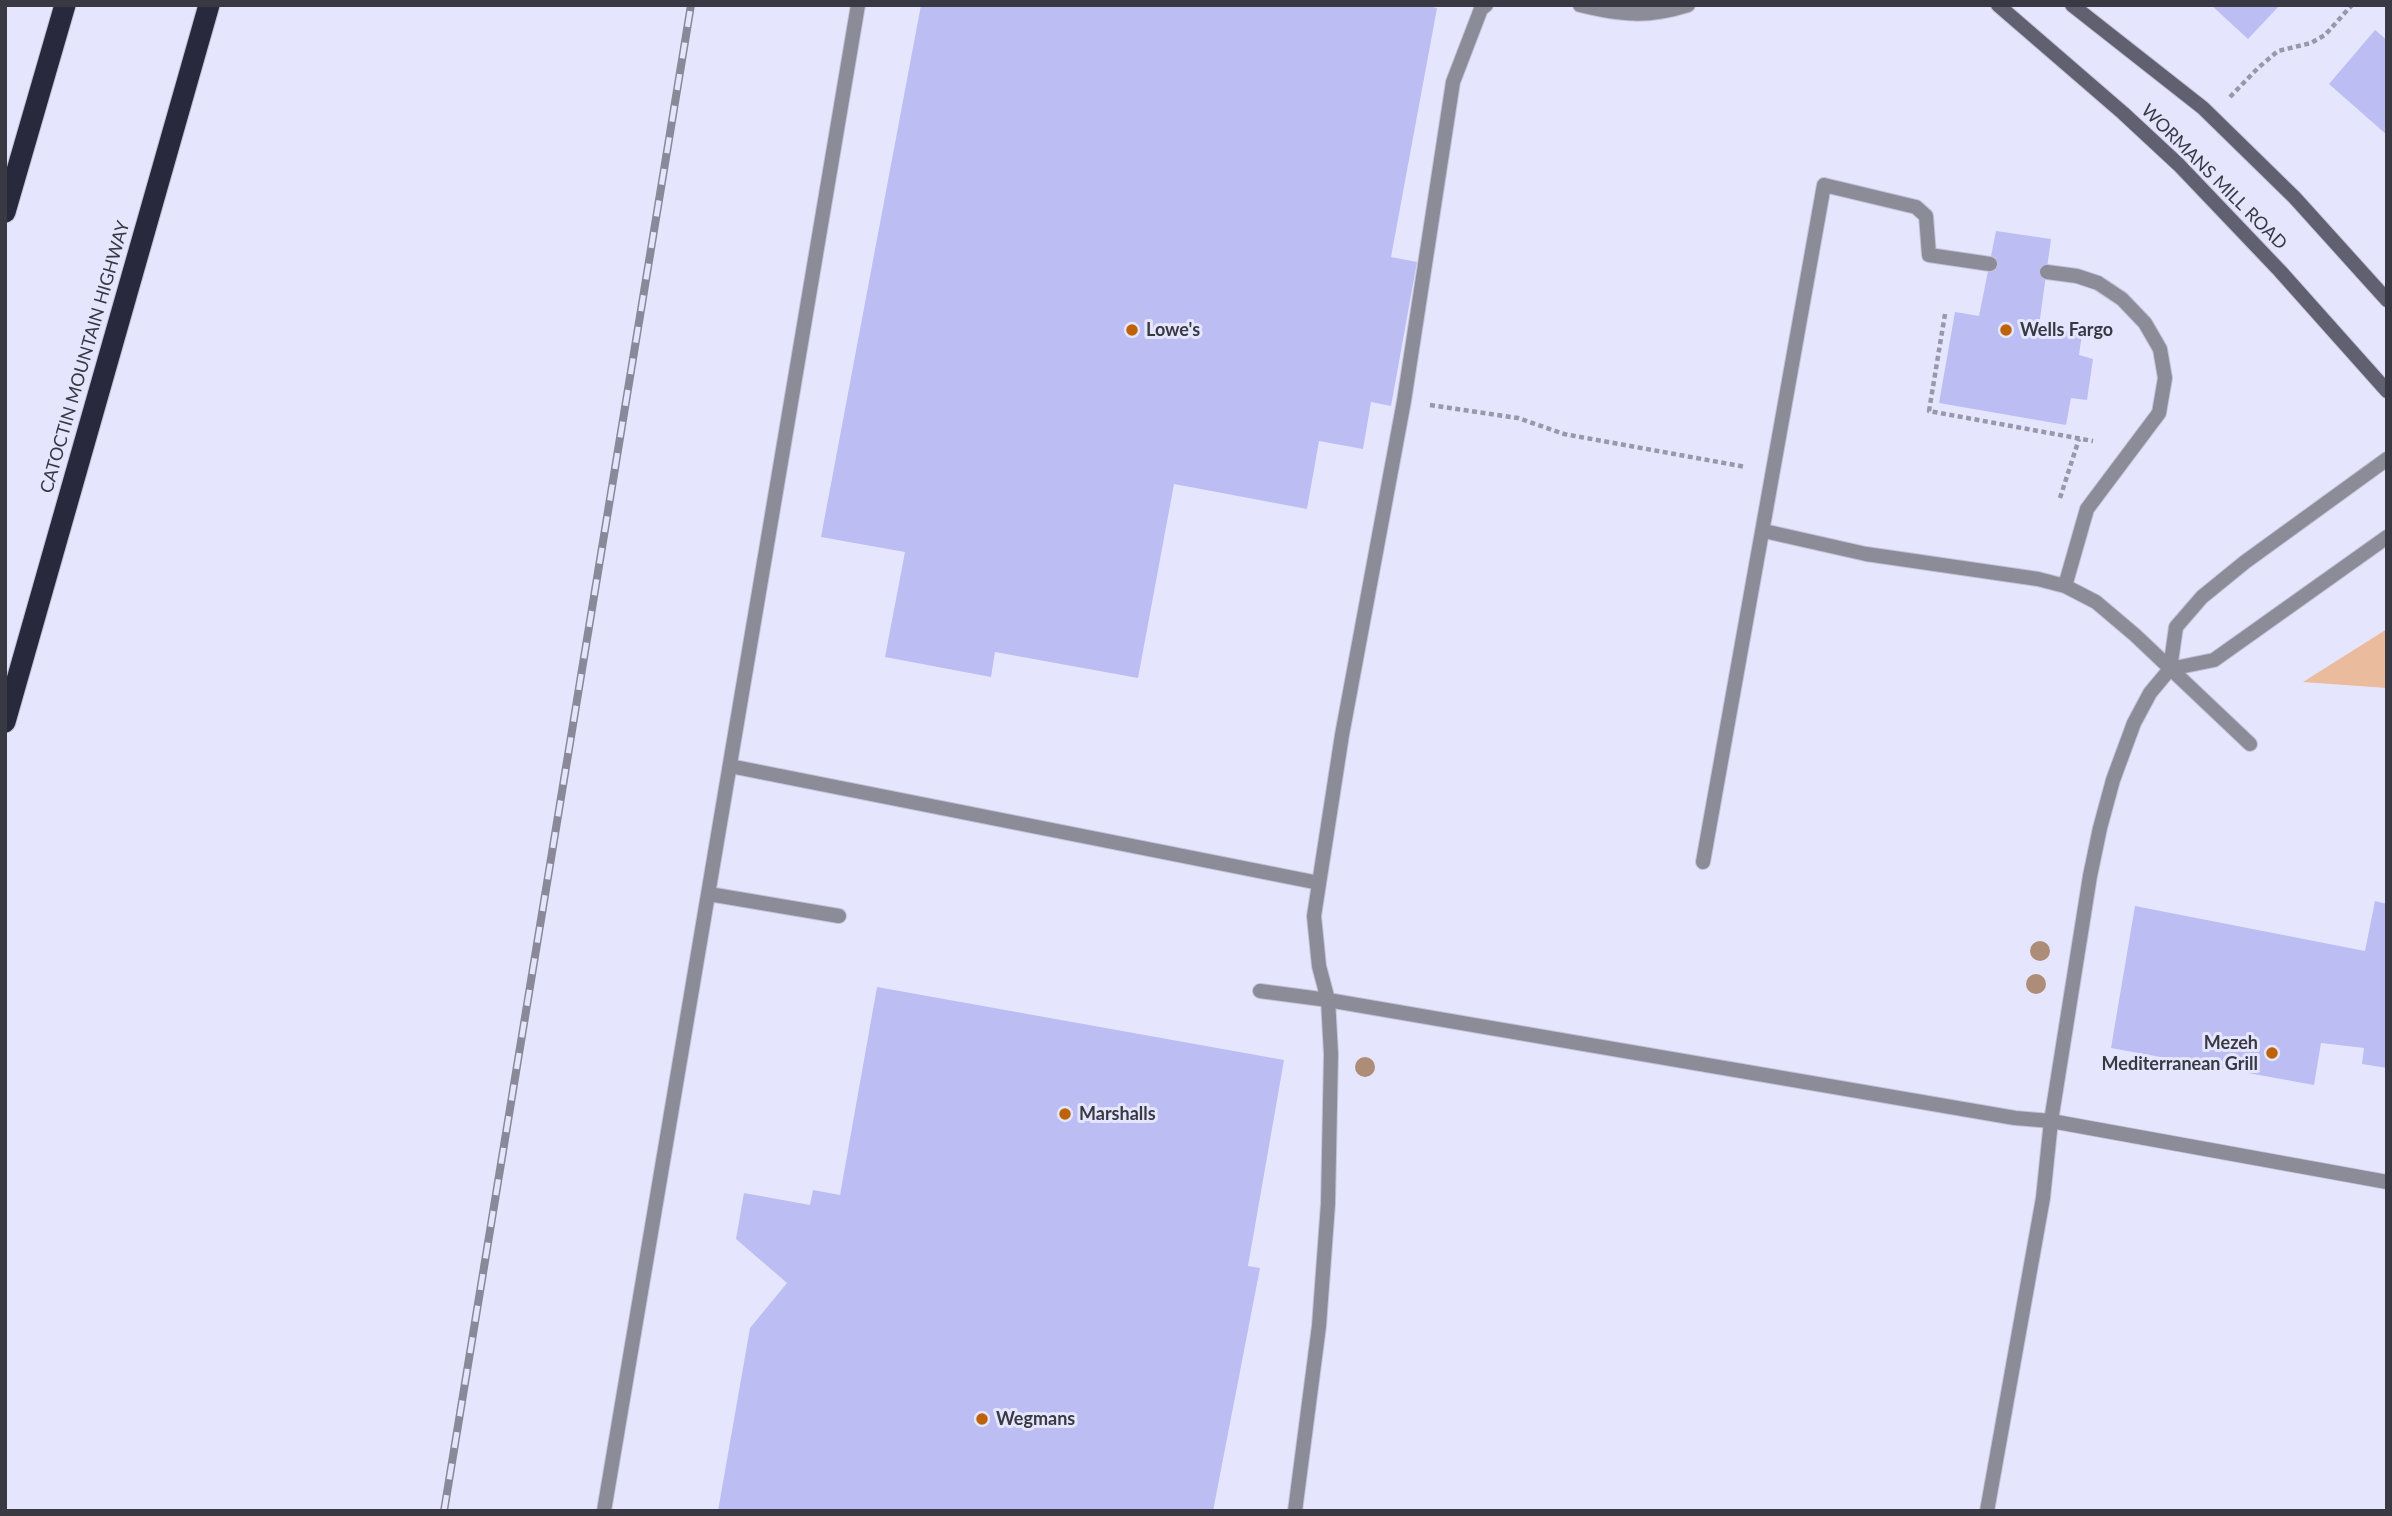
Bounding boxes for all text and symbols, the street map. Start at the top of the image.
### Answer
street label: WORMANS MILL ROAD [2137,100,2291,254]
street label: CATOCTIN MOUNTAIN HIGHWAY [36,218,134,496]
place label: Lowe's [1146,319,1200,341]
place label: Wells Fargo [2020,319,2113,341]
marker: Lowe's [1124,322,1140,338]
marker: Wells Fargo [1998,322,2014,338]
place label: Mezeh Mediterranean Grill [2102,1032,2258,1074]
marker: Mezeh Mediterranean Grill [2264,1045,2280,1061]
place label: Marshalls [1079,1103,1156,1125]
marker: Marshalls [1057,1106,1073,1122]
place label: Wegmans [996,1408,1075,1430]
marker: Wegmans [974,1411,990,1427]

